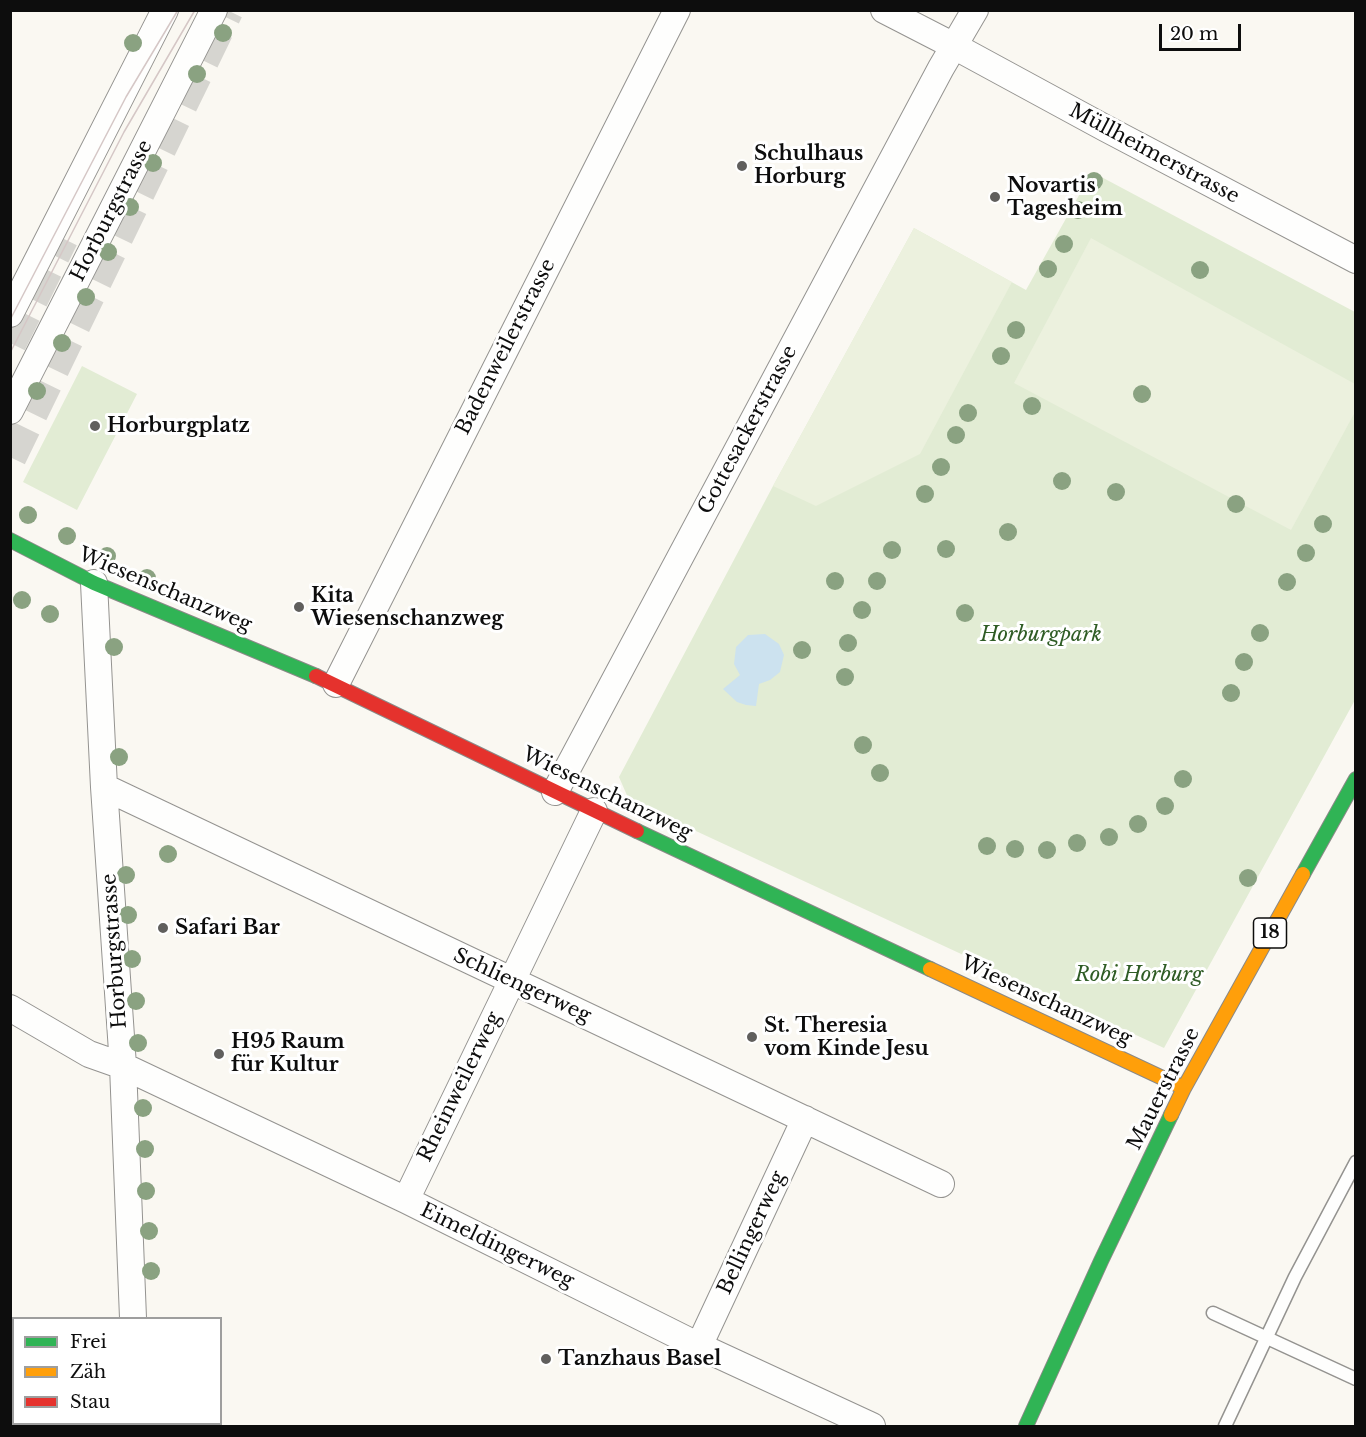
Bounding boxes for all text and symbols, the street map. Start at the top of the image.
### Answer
scale bar [1162,12,1244,50]
text: 20 m [1170,23,1218,45]
street label: Müllheimerstrasse [1065,99,1243,209]
street label: Horburgstrasse [66,136,158,286]
place label: Schulhaus Horburg [754,142,863,189]
marker: Schulhaus Horburg [735,159,749,173]
place label: Novartis Tagesheim [1007,174,1123,221]
marker: Novartis Tagesheim [988,190,1002,204]
street label: Badenweilerstrasse [451,255,561,439]
street label: Gottesackerstrasse [693,342,803,518]
place label: Horburgplatz [107,414,250,438]
marker: Horburgplatz [88,419,102,433]
street label: Wiesenschanzweg [75,543,255,637]
place label: Kita Wiesenschanzweg [311,584,503,631]
marker: Kita Wiesenschanzweg [292,600,306,614]
park label: Horburgpark [980,623,1102,647]
street label: Wiesenschanzweg [518,743,696,845]
street label: Horburgstrasse [98,873,132,1029]
place label: Safari Bar [175,916,280,940]
road number: 18 [1254,918,1286,948]
marker: Safari Bar [156,921,170,935]
street label: Schliengerweg [449,944,595,1028]
street label: Wiesenschanzweg [957,951,1135,1051]
park label: Robi Horburg [1075,963,1203,987]
street label: Rheinweilerweg [413,1008,507,1166]
place label: St. Theresia vom Kinde Jesu [764,1014,929,1061]
street label: Mauerstrasse [1123,1024,1205,1154]
place label: H95 Raum für Kultur [231,1030,345,1077]
marker: St. Theresia vom Kinde Jesu [745,1030,759,1044]
marker: H95 Raum für Kultur [212,1047,226,1061]
street label: Bellingerweg [713,1167,791,1299]
street label: Eimeldingerweg [416,1198,578,1294]
legend [12,1317,222,1425]
text: Frei [70,1331,107,1353]
place label: Tanzhaus Basel [558,1347,721,1371]
marker: Tanzhaus Basel [539,1352,553,1366]
text: Zäh [70,1361,106,1383]
text: Stau [70,1391,110,1413]

